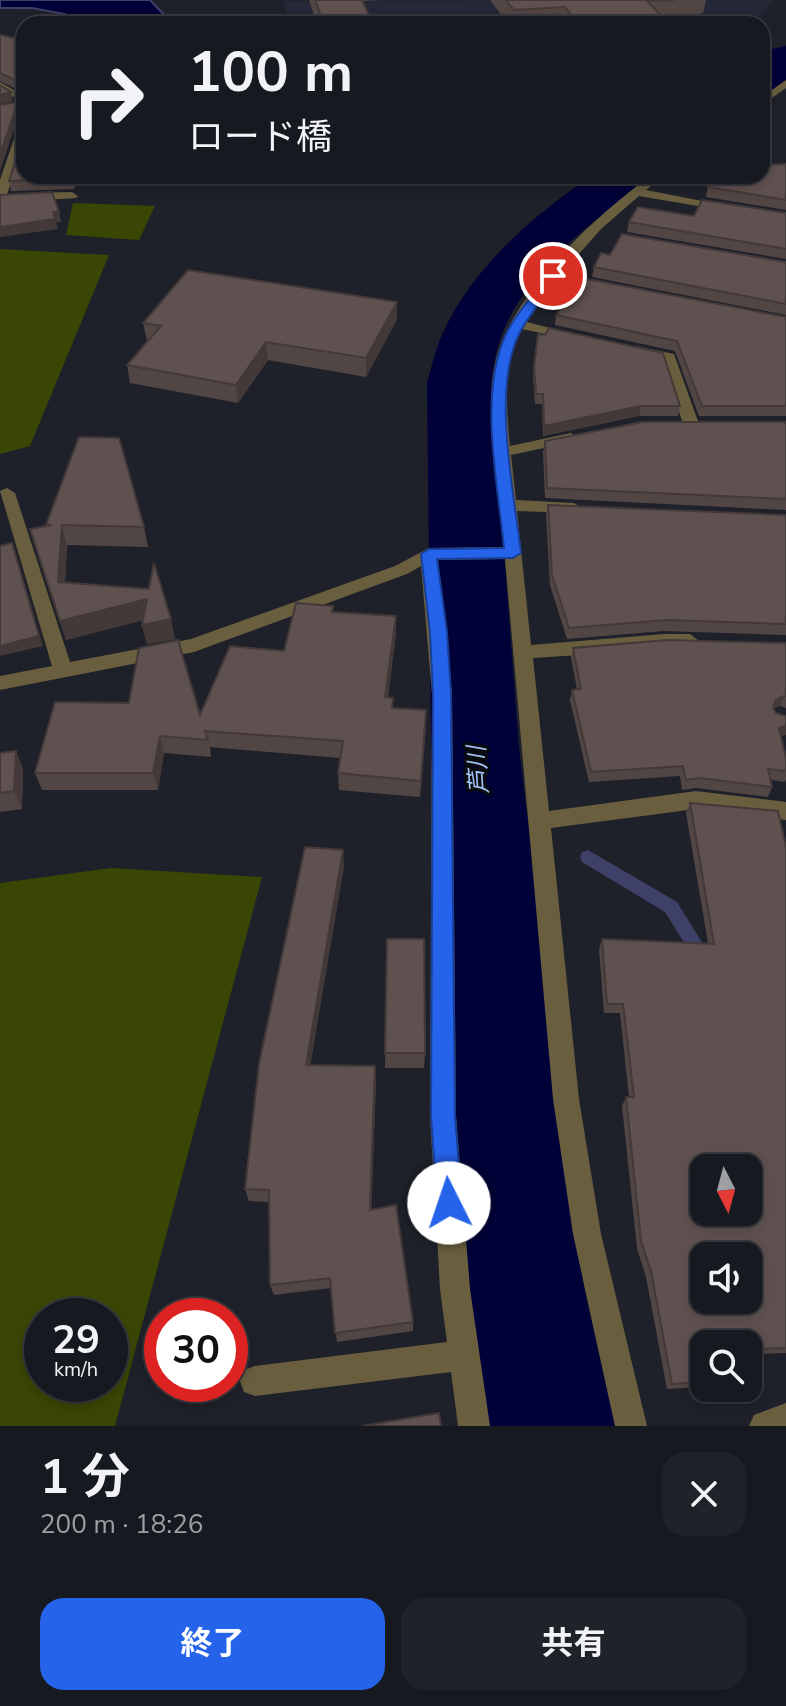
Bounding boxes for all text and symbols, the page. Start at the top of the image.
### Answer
text: 100 m [188,34,353,111]
icon: right [56,48,160,152]
text: ロード橋 [188,113,332,162]
pin [519,242,587,310]
icon: arrive [531,254,575,298]
water label: 芦川 [460,742,496,795]
north arrow [690,1154,762,1226]
map controls [690,1154,762,1402]
position arrow [407,1161,491,1245]
button: sound [690,1242,762,1314]
speed limit sign: 30 [144,1298,248,1402]
text: 29 [52,1313,100,1367]
button: search [690,1330,762,1402]
text: km/h [54,1356,98,1383]
text: 1 分 [40,1444,130,1510]
button: close [662,1452,746,1536]
text: 200 m · 18:26 [40,1507,203,1542]
button: 終了 [40,1598,385,1690]
button: 共有 [401,1598,746,1690]

